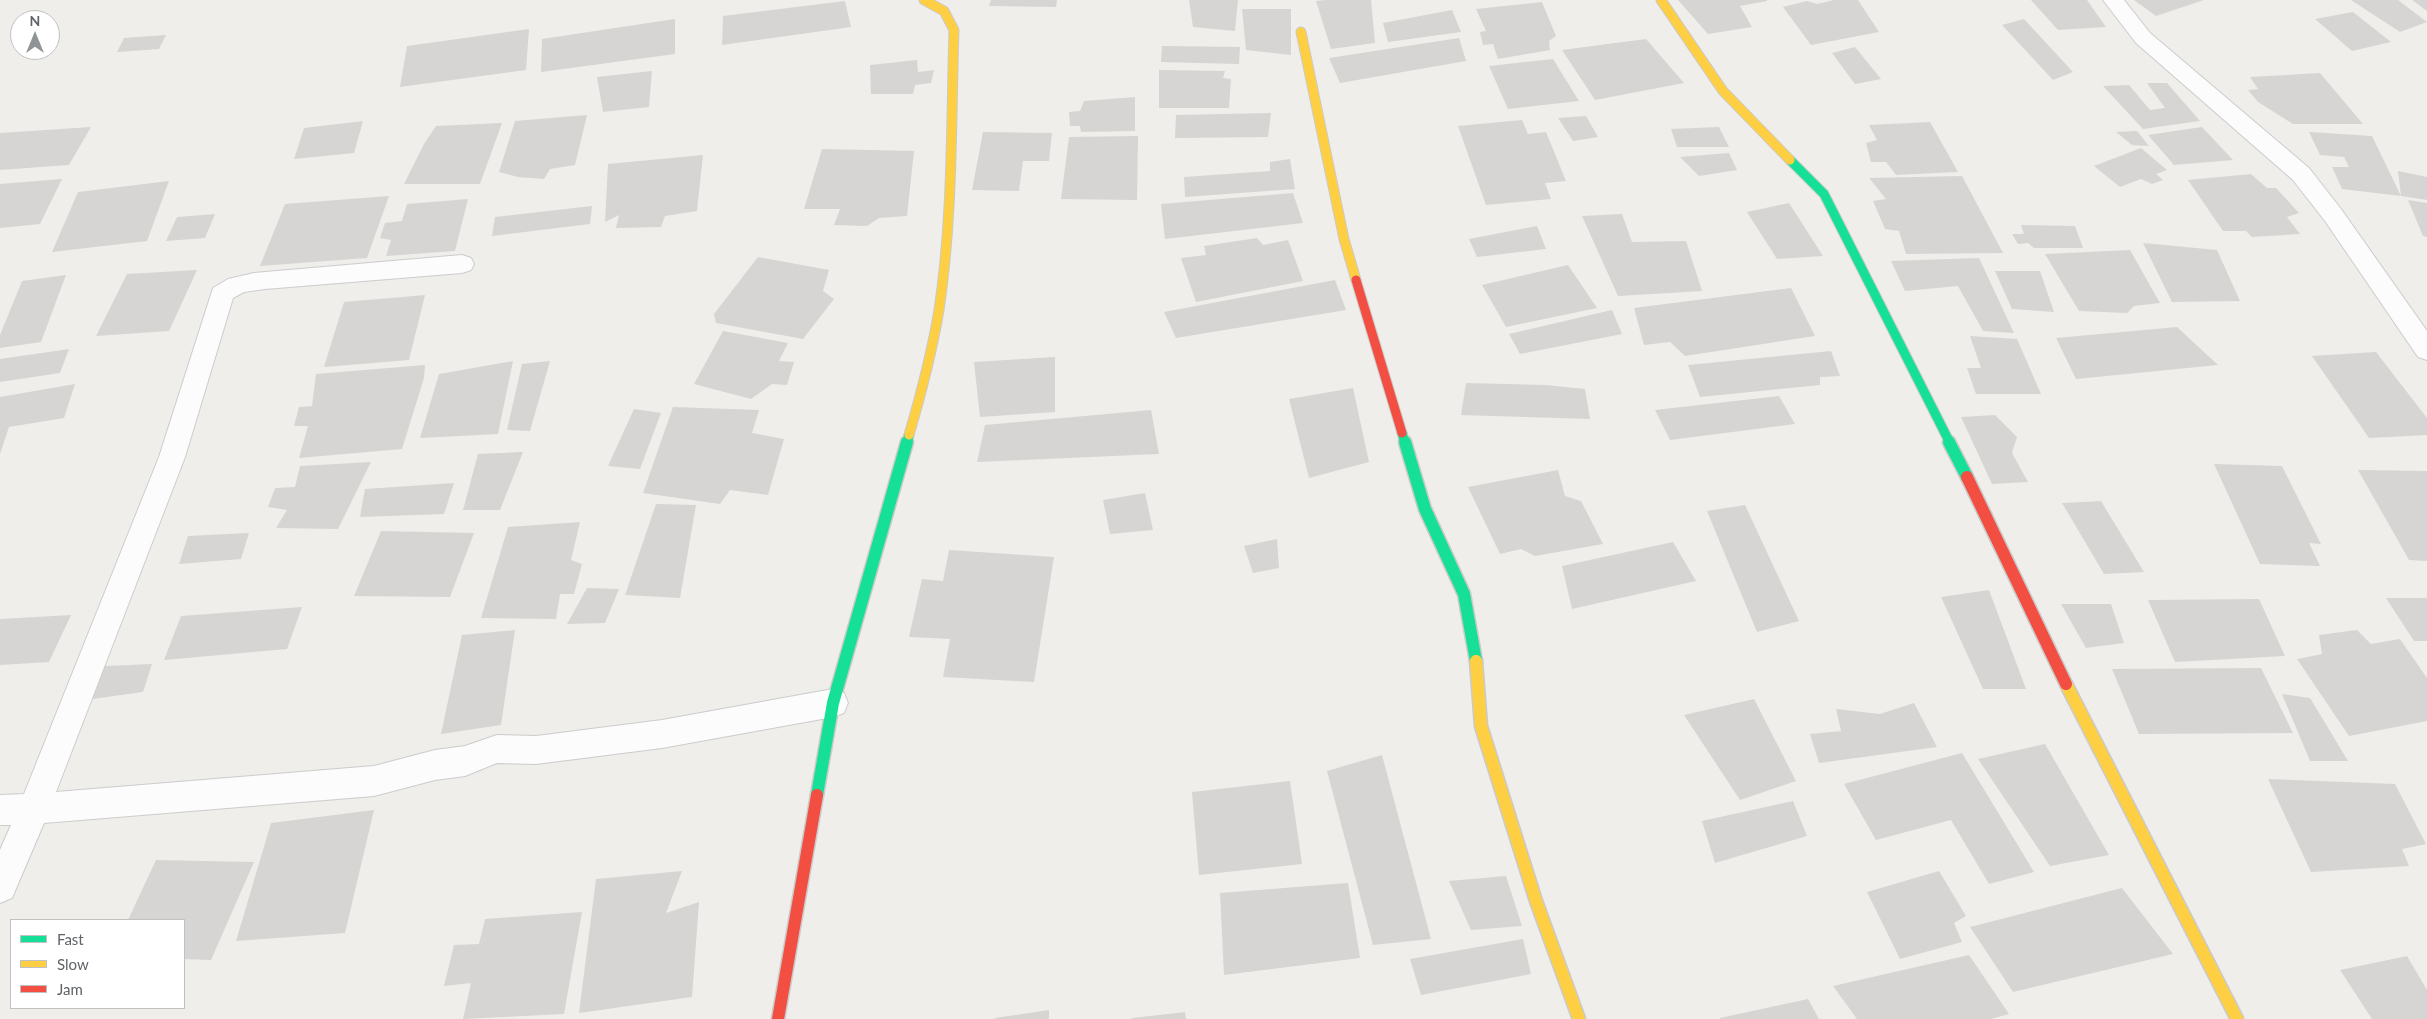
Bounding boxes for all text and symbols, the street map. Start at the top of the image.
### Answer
north arrow [10,10,60,60]
text: N [30,12,40,29]
legend [10,919,185,1009]
text: Fast [57,930,84,948]
text: Slow [57,955,89,973]
text: Jam [57,980,83,998]

